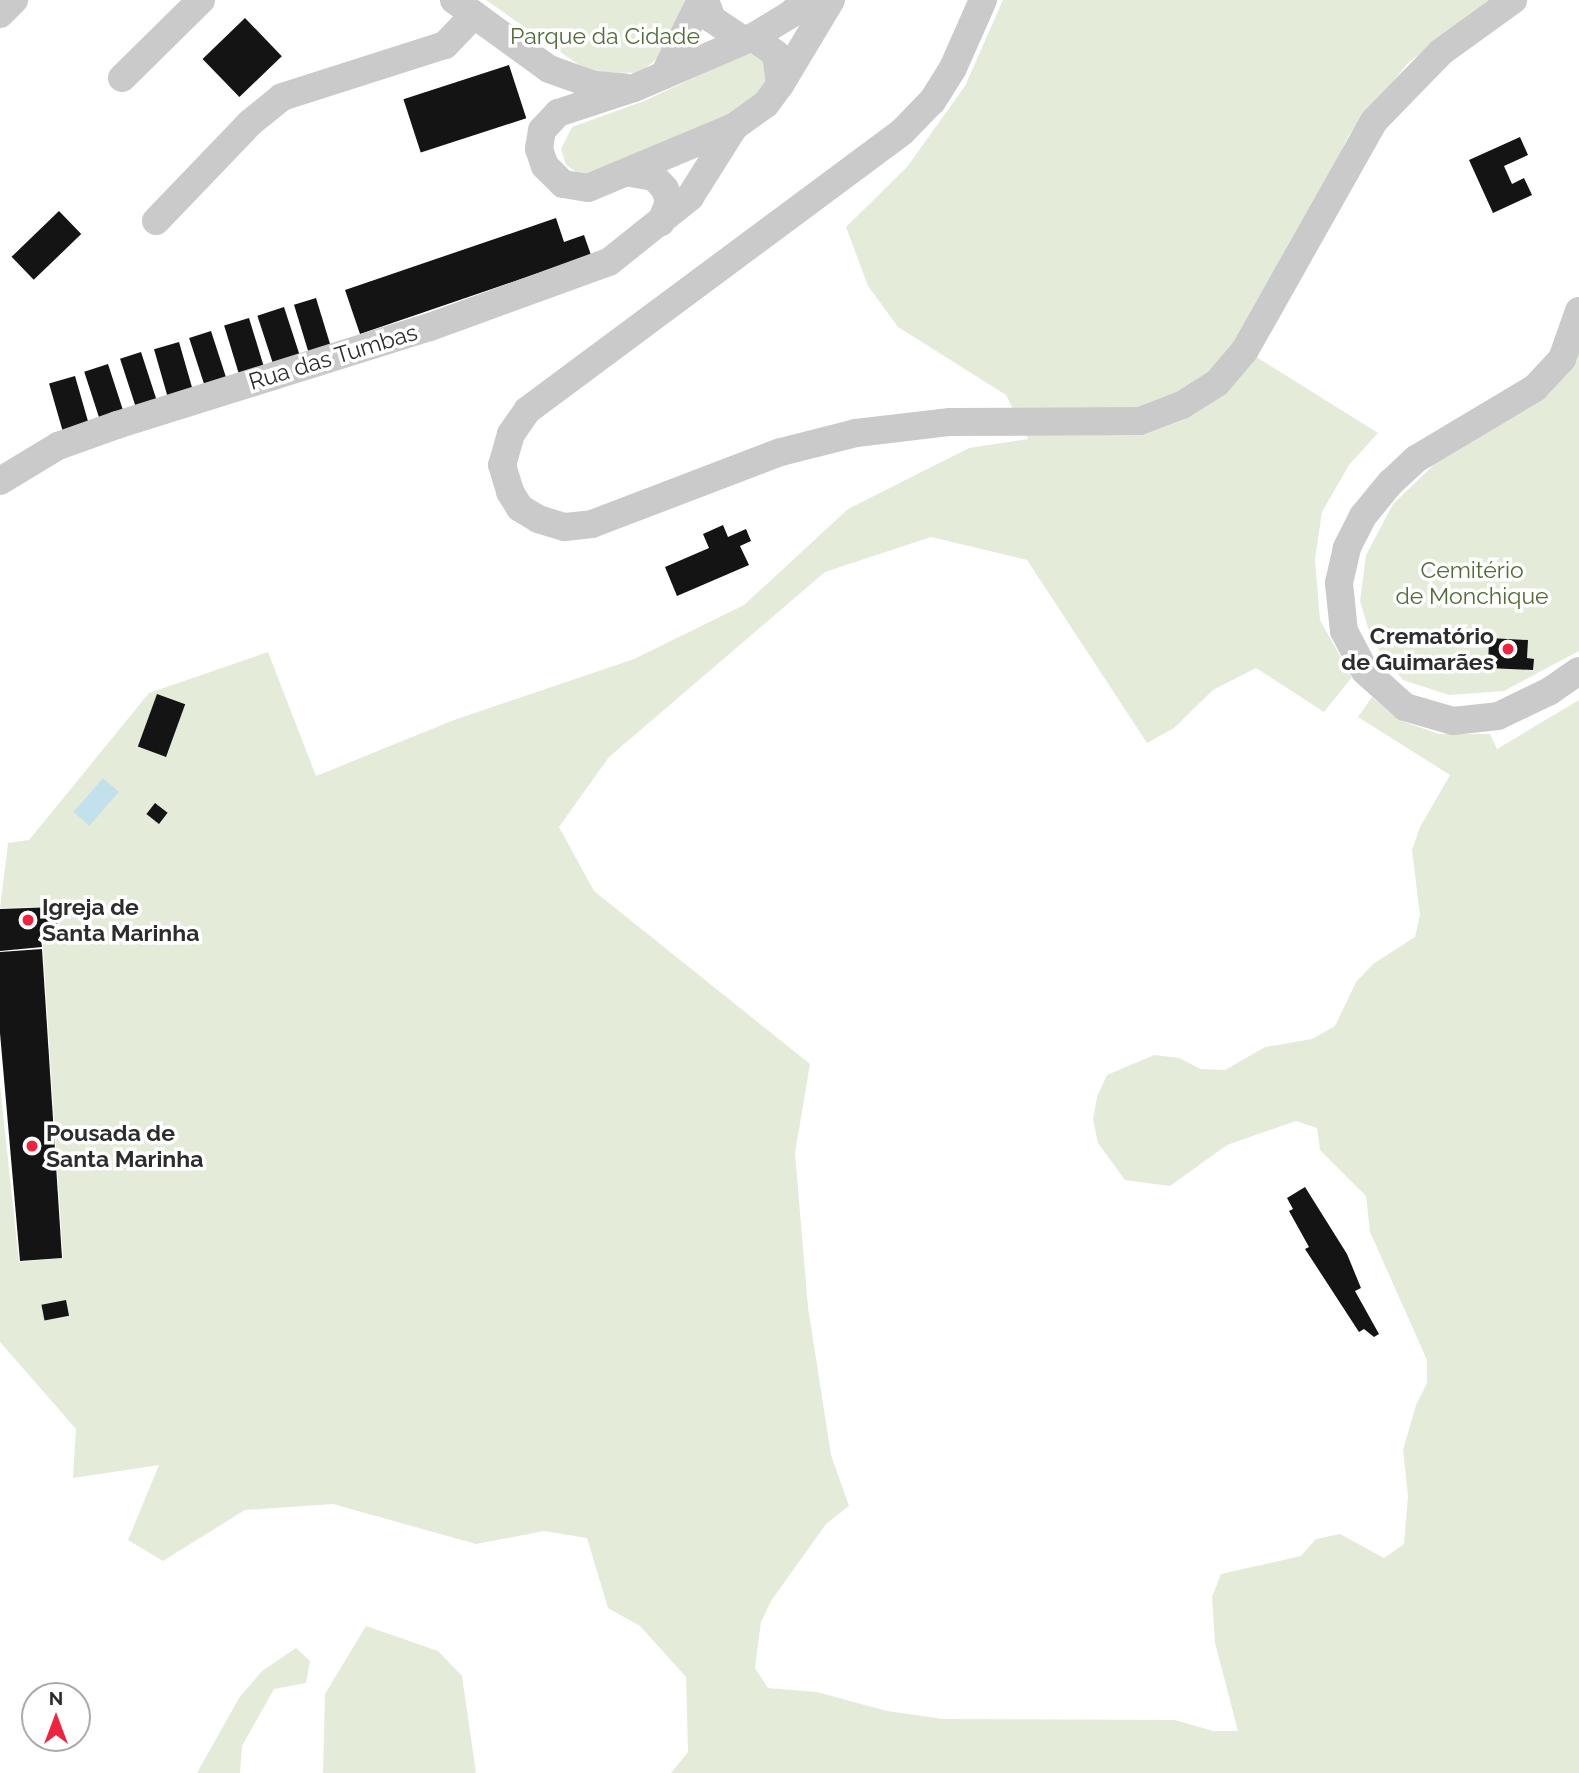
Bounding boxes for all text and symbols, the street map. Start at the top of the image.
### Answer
park label: Parque da Cidade [510,22,700,50]
street label: Rua das Tumbas [245,318,421,396]
park label: Cemitério de Monchique [1395,556,1549,610]
place label: Crematório de Guimarães [1341,622,1494,676]
marker: Crematório de Guimarães [1500,641,1516,657]
place label: Igreja de Santa Marinha [42,893,199,947]
marker: Igreja de Santa Marinha [20,912,36,928]
place label: Pousada de Santa Marinha [46,1119,203,1173]
marker: Pousada de Santa Marinha [24,1138,40,1154]
north arrow [21,1682,91,1752]
text: N [49,1687,63,1709]

